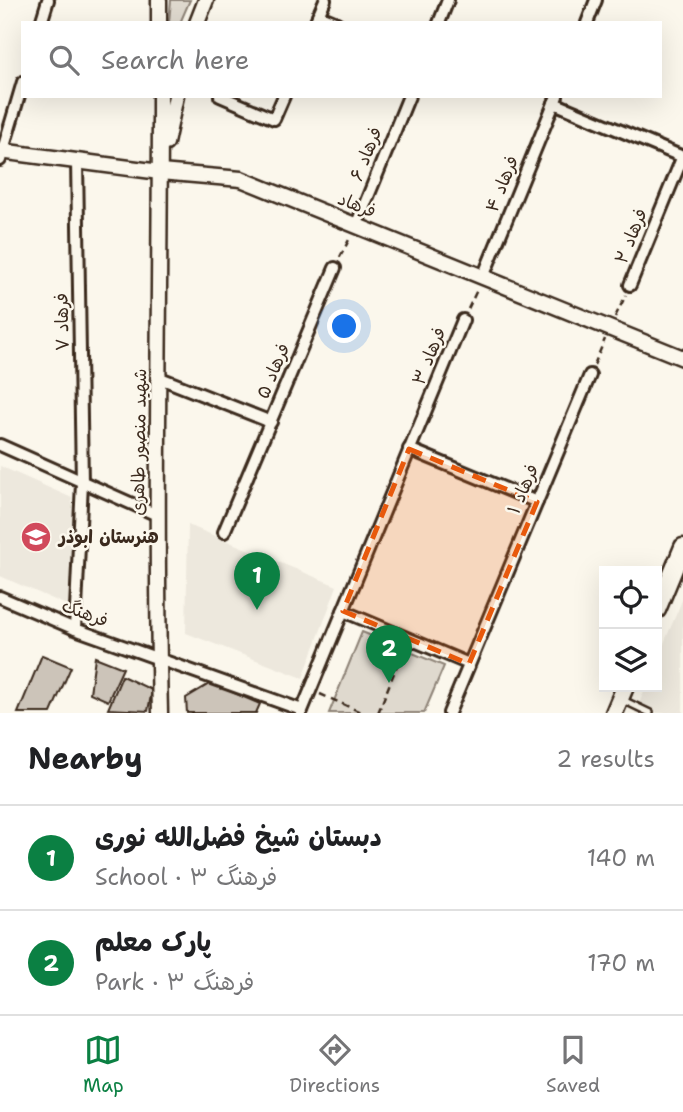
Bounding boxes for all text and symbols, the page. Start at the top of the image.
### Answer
search box [21,21,662,98]
icon: search [45,41,83,79]
text: Search here [101,42,250,77]
street label: فرهاد ۶ [344,123,388,185]
street label: فرهاد ۴ [480,152,524,216]
street label: فرهاد [334,187,380,223]
street label: فرهاد ۲ [609,205,653,267]
street label: فرهاد ۷ [49,293,75,351]
your location [327,309,361,343]
street label: فرهاد ۳ [407,324,451,388]
street label: فرهاد ۵ [251,340,295,402]
street label: شهید منصور طاهری [126,368,152,516]
street label: فرهاد ۱ [502,460,544,518]
school or university icon: هنرستان ابوذر [19,520,53,554]
place label: هنرستان ابوذر [57,525,159,549]
pin: 1 [234,552,280,610]
map controls [599,566,662,692]
button: locate [599,566,662,629]
street label: فرهنگ [58,593,112,633]
pin: 2 [366,625,412,683]
button: layers [599,629,662,692]
text: Nearby [28,738,143,779]
text: 2 results [556,744,655,774]
text: دبستان شیخ فضل‌الله نوری [95,819,382,854]
text: 1 [46,843,56,873]
text: 140 m [587,843,655,873]
text: School · فرهنگ ۳ [95,862,277,892]
text: پارک معلم [95,924,211,959]
text: 2 [43,948,59,978]
text: 170 m [587,948,655,978]
text: Park · فرهنگ ۳ [95,967,254,997]
tab: Map [83,1031,124,1098]
tab: Directions [290,1031,380,1098]
tab: Saved [546,1031,600,1098]

